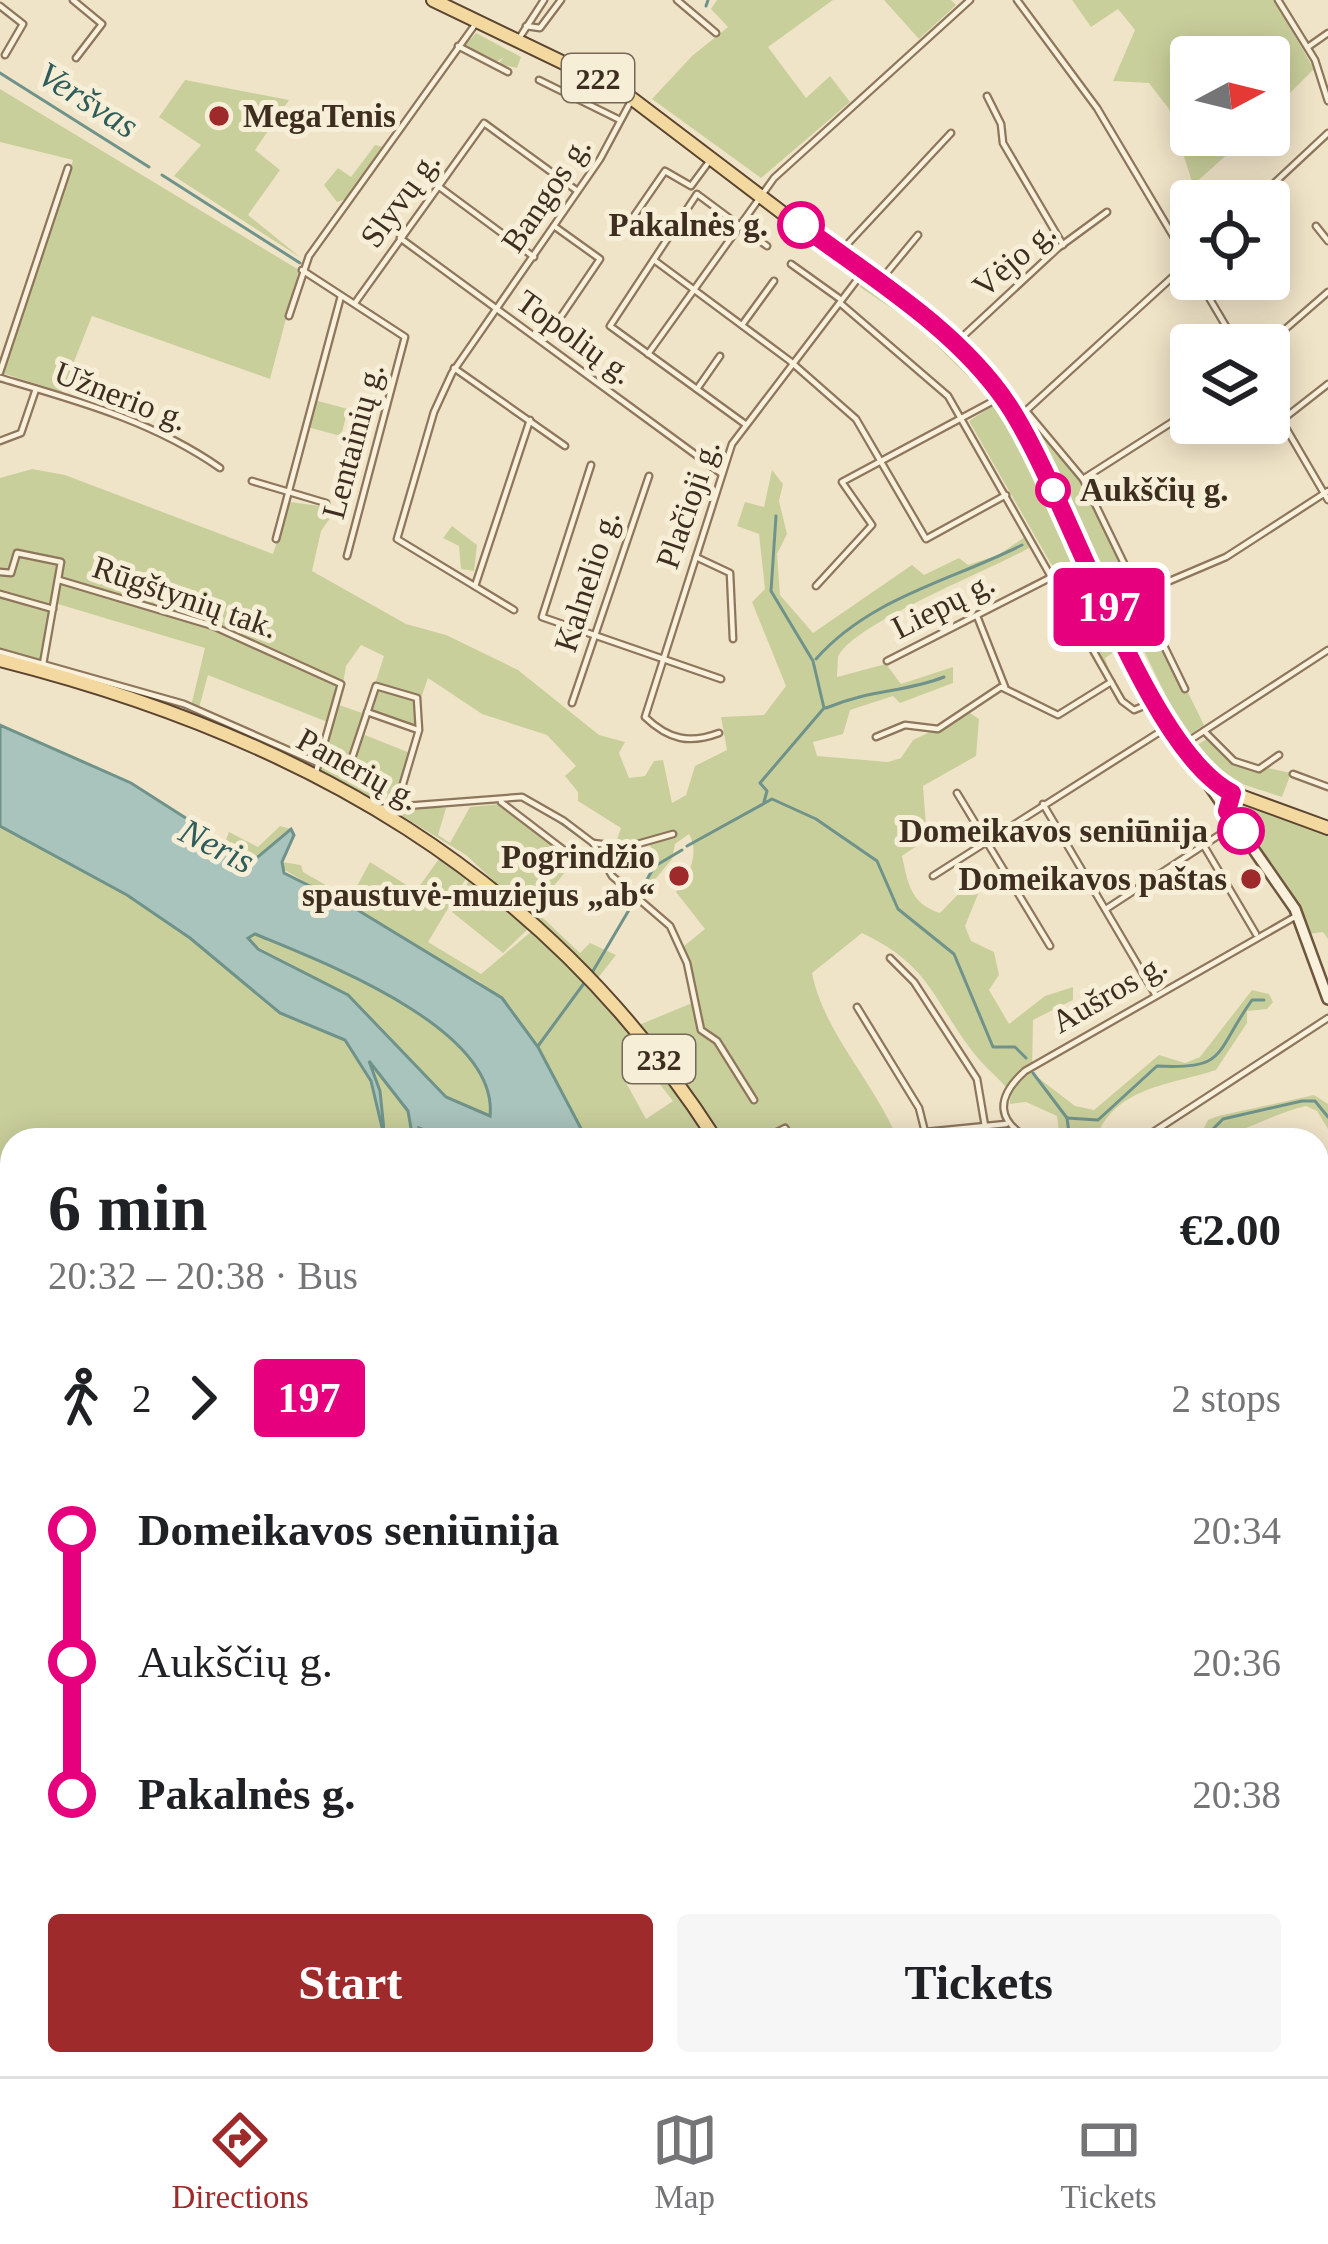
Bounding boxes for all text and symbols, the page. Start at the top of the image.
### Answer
north arrow [1170,36,1290,156]
map controls [1170,36,1290,444]
water label: Veršvas [31,54,145,146]
road number: 222 [562,54,634,102]
place label: MegaTenis [243,98,396,134]
marker: MegaTenis [206,103,232,129]
street label: Bangos g. [494,129,598,259]
street label: Slyvų g. [353,144,447,254]
button: locate [1170,180,1290,300]
marker: Pakalnės g. [779,203,823,247]
place label: Pakalnės g. [608,207,768,243]
street label: Vėjo g. [966,214,1062,304]
street label: Topolių g. [510,283,640,391]
button: layers [1170,324,1290,444]
street label: Užnerio g. [50,354,192,438]
street label: Lentainių g. [315,359,391,523]
street label: Plačioji g. [649,435,727,573]
place label: Aukščių g. [1080,472,1229,508]
marker: Aukščių g. [1037,474,1069,506]
street label: Kalnelio g. [547,506,627,656]
street label: Rūgštynių tak. [88,549,282,645]
street label: Liepų g. [886,564,1000,646]
line badge: 197 [1040,568,1178,646]
text: 197 [1078,584,1141,630]
street label: Panerių g. [291,721,425,817]
marker: Domeikavos seniūnija [1219,809,1263,853]
water label: Neris [172,810,261,882]
place label: Domeikavos seniūnija [899,813,1208,849]
place label: Pogrindžio spaustuvė-muziejus „ab“ [302,839,655,913]
place label: Domeikavos paštas [958,861,1227,897]
marker: Pogrindžio spaustuvė-muziejus „ab“ [666,863,692,889]
marker: Domeikavos paštas [1238,866,1264,892]
street label: Aušros g. [1045,946,1173,1040]
road number: 232 [623,1035,695,1083]
text: 6 min [48,1171,208,1244]
text: €2.00 [1180,1205,1281,1255]
text: 20:32 – 20:38 · Bus [48,1254,358,1297]
icon: walk [48,1365,114,1431]
icon: forward [170,1365,236,1431]
text: 197 [278,1375,341,1421]
text: 2 [132,1377,152,1420]
text: 2 stops [1172,1377,1281,1420]
text: Domeikavos seniūnija [138,1505,559,1555]
text: 20:34 [1192,1509,1281,1552]
text: Aukščių g. [138,1637,333,1687]
text: 20:36 [1192,1641,1281,1684]
text: Pakalnės g. [138,1769,356,1819]
text: 20:38 [1192,1773,1281,1816]
button: Start [48,1914,653,2052]
button: Tickets [677,1914,1281,2052]
tab: Directions [171,2107,309,2216]
tab: Map [652,2107,718,2216]
tab: Tickets [1061,2107,1157,2216]

